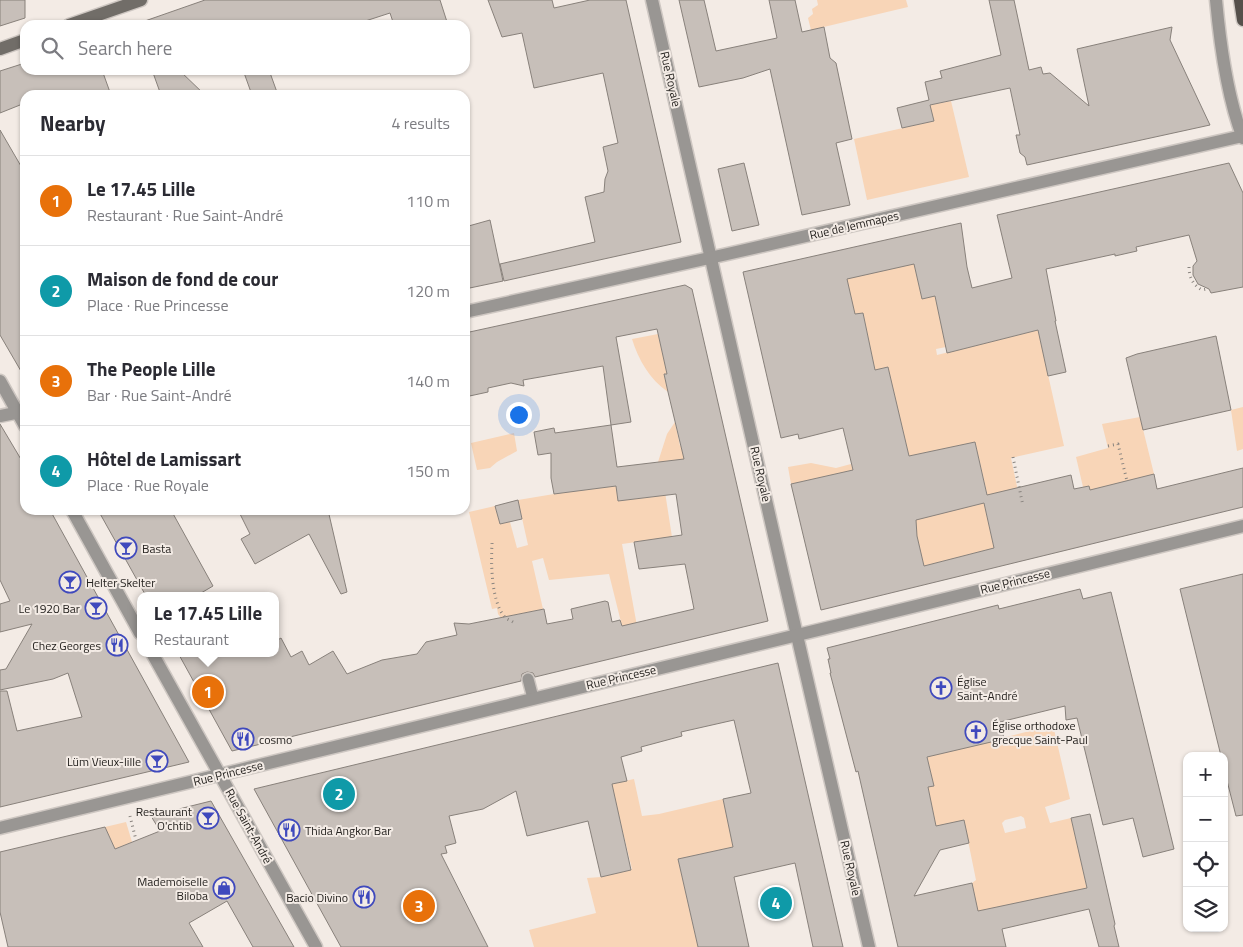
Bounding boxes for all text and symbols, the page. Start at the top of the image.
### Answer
search box [20,20,470,75]
text: Search here [78,33,172,62]
icon: search [38,34,66,62]
street label: Rue Royale [655,49,687,109]
text: Nearby [40,107,105,139]
text: 4 results [391,111,450,135]
text: Le 17.45 Lille [87,174,195,203]
text: 1 [52,189,60,213]
text: 110 m [406,189,450,213]
text: Restaurant · Rue Saint-André [87,203,283,227]
street label: Rue de Jemmapes [808,205,901,244]
text: Maison de fond de cour [87,264,278,293]
text: 2 [52,279,60,303]
text: 120 m [406,279,450,303]
text: Place · Rue Princesse [87,293,229,317]
text: The People Lille [87,354,216,383]
text: 3 [52,369,60,393]
text: 140 m [406,369,450,393]
text: Bar · Rue Saint-André [87,383,232,407]
your location [506,402,532,428]
text: Hôtel de Lamissart [87,444,241,473]
street label: Rue Royale [745,444,777,504]
text: 4 [52,459,60,483]
text: 150 m [406,459,450,483]
text: Place · Rue Royale [87,473,209,497]
bar icon: Basta [114,536,138,560]
place label: Basta [142,539,171,558]
street label: Rue Princesse [978,563,1052,599]
bar icon: Helter Skelter [58,570,82,594]
place label: Helter Skelter [86,573,155,592]
popup [137,592,279,657]
bar icon: Le 1920 Bar [84,596,108,620]
text: Le 17.45 Lille [154,598,262,627]
place label: Le 1920 Bar [19,599,80,618]
text: Restaurant [154,627,229,651]
restaurant icon: Chez Georges [105,633,129,657]
place label: Chez Georges [32,636,101,655]
street label: Rue Princesse [584,660,658,694]
place label: Église Saint-André [957,672,1018,705]
pin: 1 [192,673,224,711]
church icon: Église Saint-André [929,676,953,700]
place label: Église orthodoxe grecque Saint-Paul [992,716,1088,749]
church icon: Église orthodoxe grecque Saint-Paul [964,720,988,744]
restaurant icon: cosmo [231,727,255,751]
place label: cosmo [259,730,292,749]
bar icon: Lüm Vieux-lille [145,749,169,773]
place label: Lüm Vieux-lille [67,752,141,771]
map controls [1183,752,1228,932]
button: + [1183,752,1228,797]
street label: Rue Princesse [191,755,265,791]
pin: 2 [323,775,355,813]
street label: Rue Saint-André [221,785,277,867]
button: − [1183,797,1228,842]
place label: Restaurant O'chtib [136,802,193,835]
bar icon: Restaurant O'chtib [196,806,220,830]
restaurant icon: Thida Angkor Bar [277,818,301,842]
place label: Thida Angkor Bar [305,821,391,840]
street label: Rue Royale [835,838,867,898]
button: locate [1183,842,1228,887]
place label: Mademoiselle Biloba [137,872,208,905]
shop icon: Mademoiselle Biloba [212,876,236,900]
pin: 4 [760,884,792,922]
restaurant icon: Bacio Divino [352,885,376,909]
pin: 3 [403,887,435,925]
button: layers [1183,887,1228,932]
place label: Bacio Divino [286,888,348,907]

